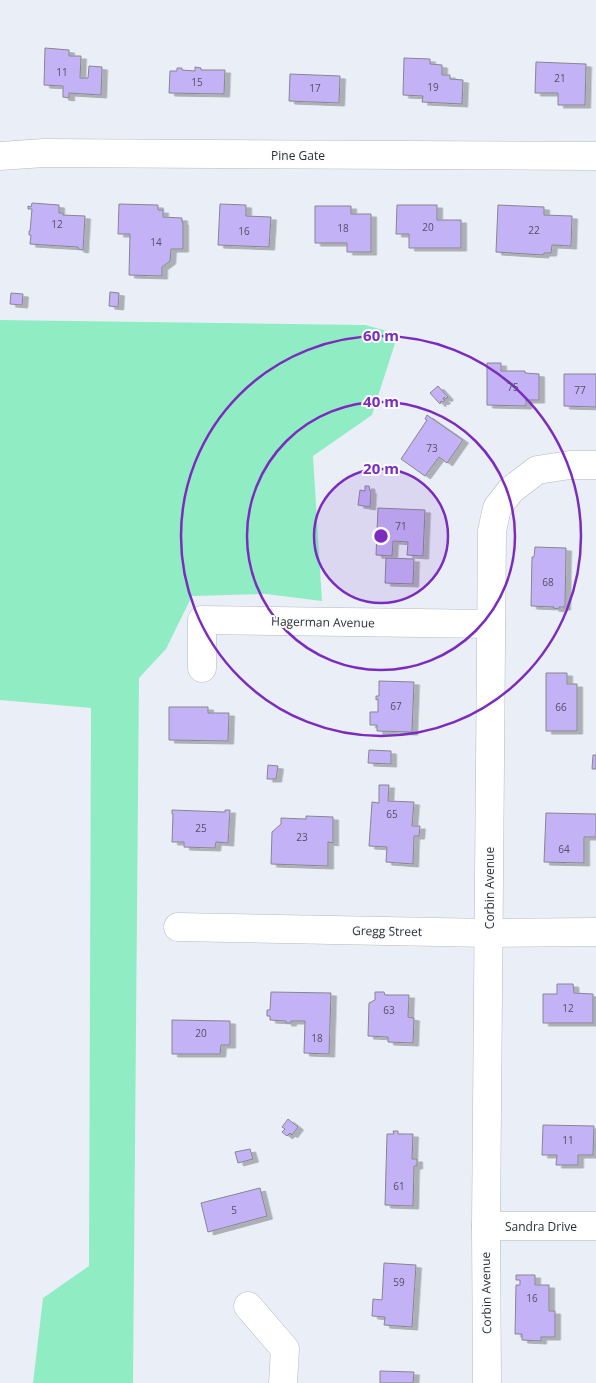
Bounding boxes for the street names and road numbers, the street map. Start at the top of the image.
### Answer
street label: Pine Gate [271,147,325,164]
street label: Hagerman Avenue [271,613,375,631]
street label: Corbin Avenue [481,847,498,929]
street label: Gregg Street [352,922,422,940]
street label: Sandra Drive [505,1218,577,1235]
street label: Corbin Avenue [477,1251,495,1334]

